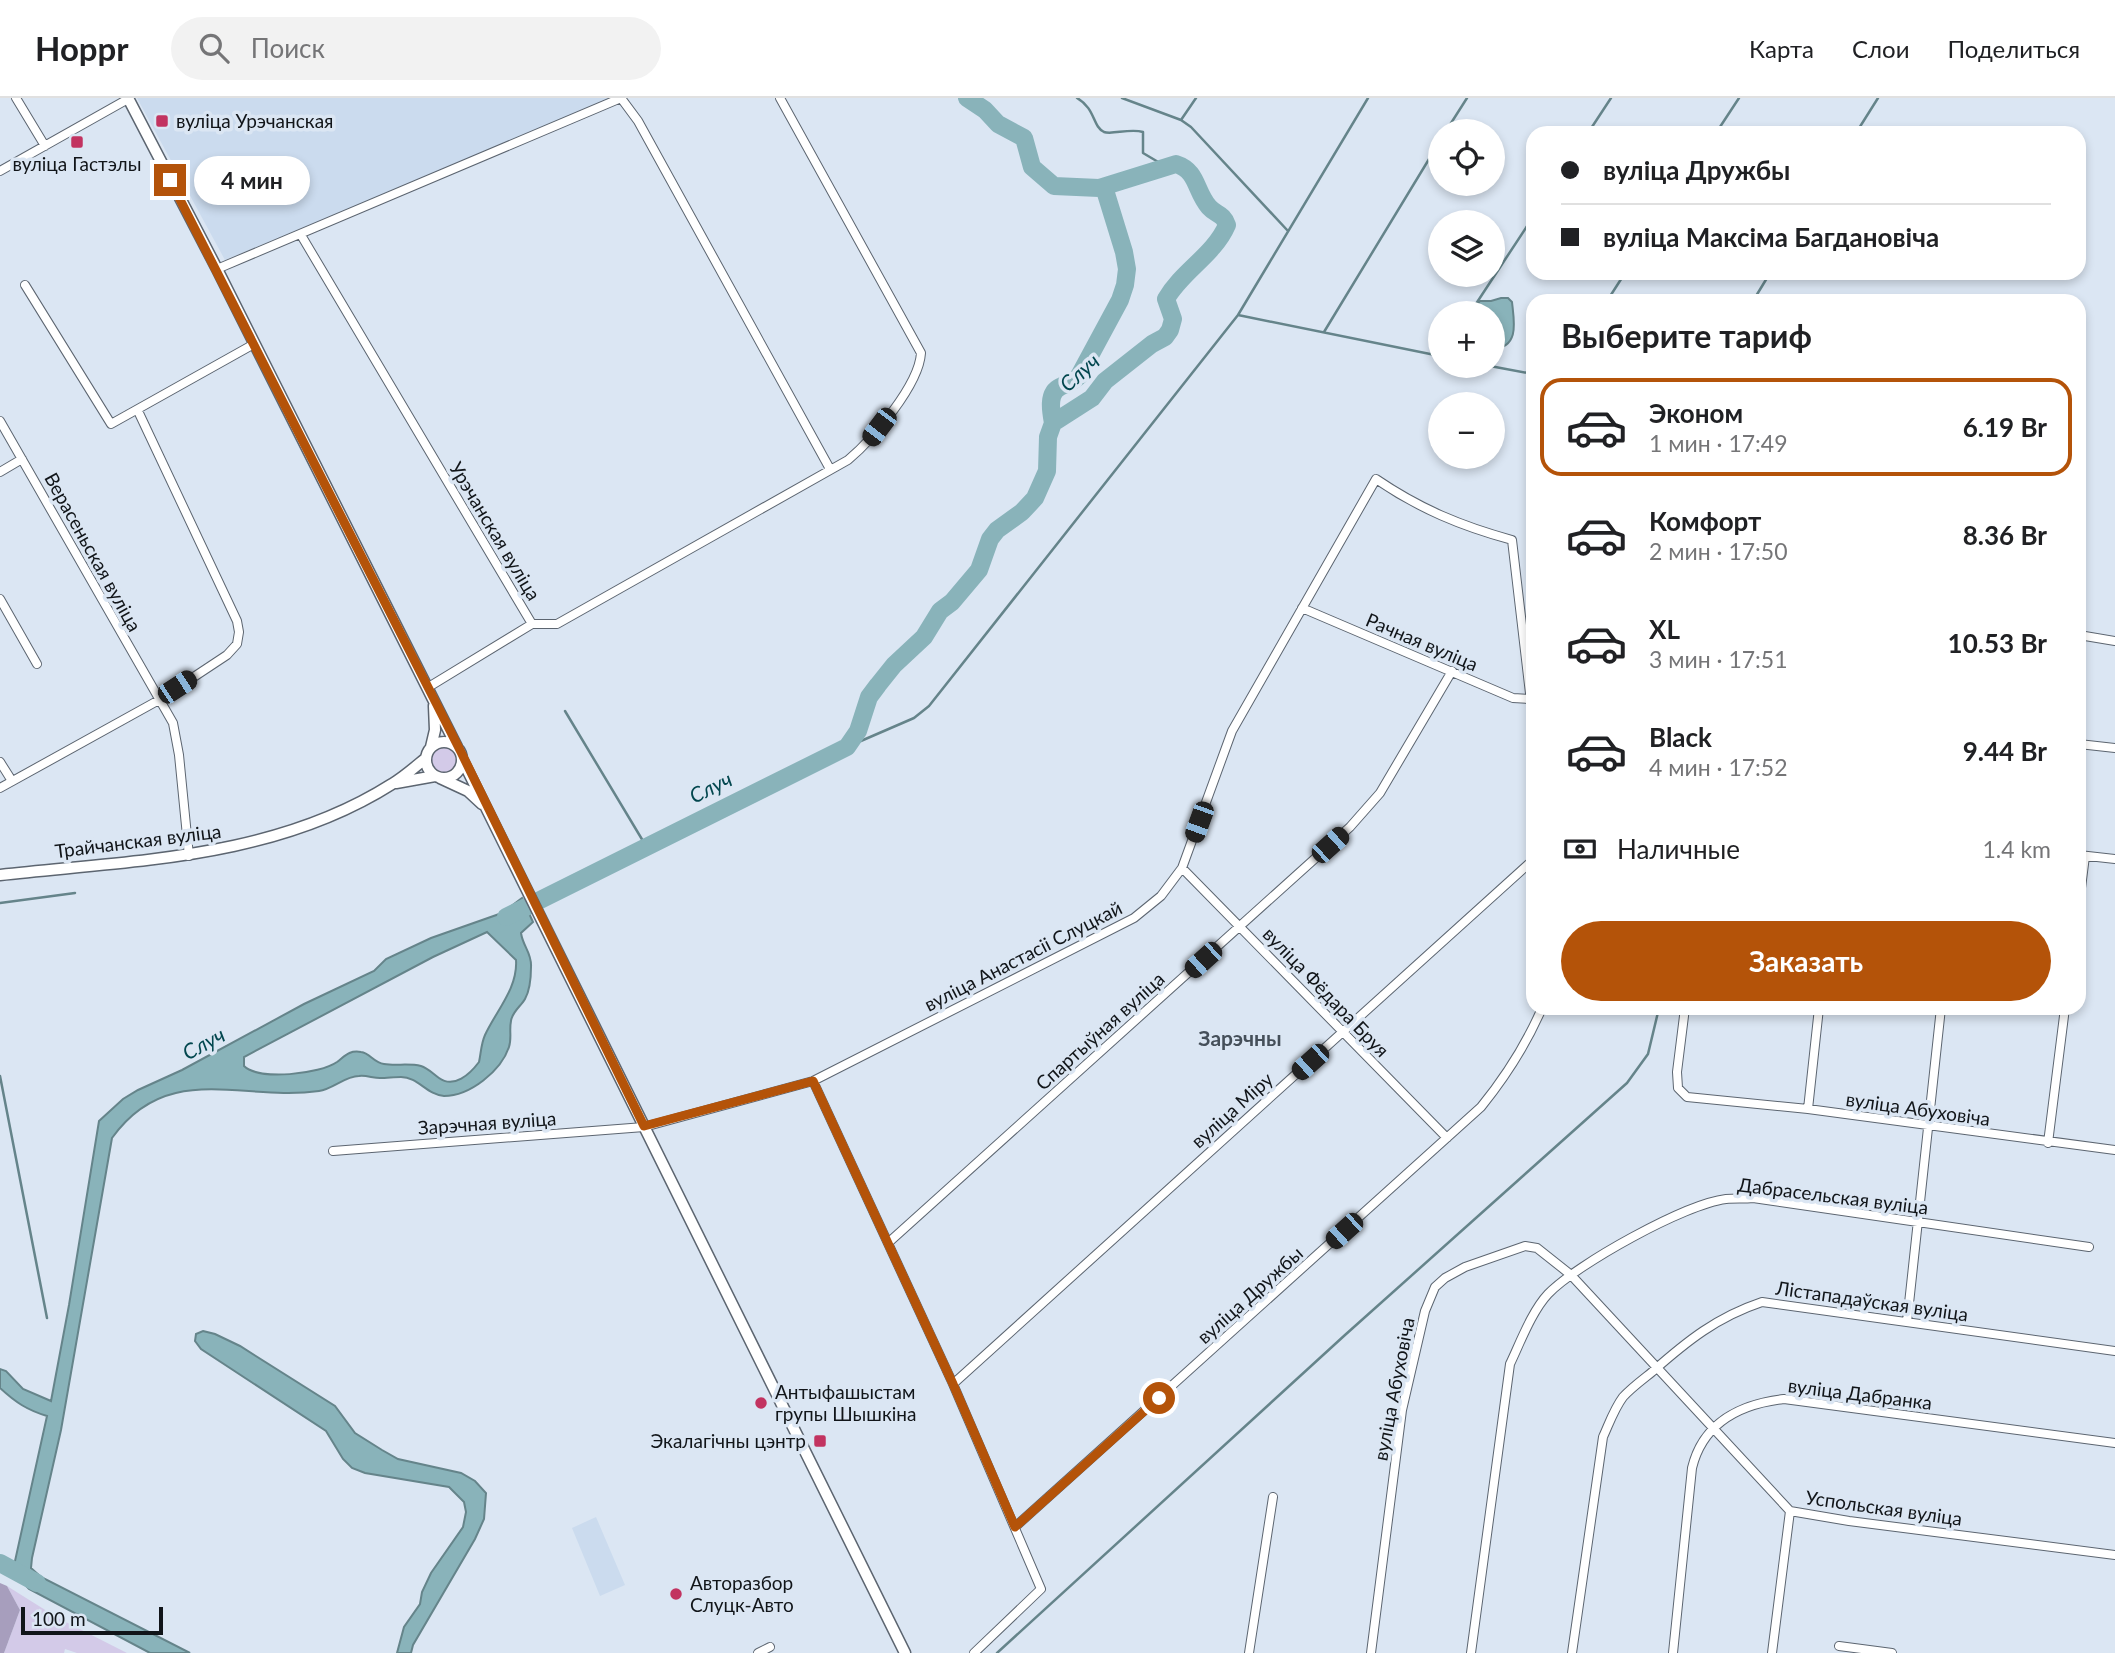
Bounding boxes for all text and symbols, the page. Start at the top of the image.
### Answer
search box [171,17,661,80]
text: Hoppr [35,28,129,68]
icon: search [195,29,233,67]
text: Поиск [251,32,325,64]
text: Карта [1749,34,1814,63]
text: Слои [1852,34,1909,63]
text: Поделиться [1947,34,2080,63]
place label: вуліца Урэчанская [176,109,333,132]
marker: вуліца Урэчанская [154,113,170,129]
map controls [1428,119,1505,469]
button: locate [1428,119,1505,196]
marker: вуліца Гастэлы [69,134,85,150]
place label: вуліца Гастэлы [13,152,141,175]
text: вуліца Дружбы [1603,154,1790,186]
callout: 4 мин [194,155,310,204]
route end [154,164,186,196]
text: 4 мин [221,166,283,194]
button: layers [1428,210,1505,287]
text: вуліца Максіма Багдановіча [1603,221,1939,253]
button: + [1428,301,1505,378]
text: Выберите тариф [1561,316,1812,355]
water label: Случ [1054,348,1104,396]
button: − [1428,392,1505,469]
icon: car [1565,396,1628,459]
text: Эконом [1649,397,1743,429]
car [858,404,901,450]
text: 6.19 Br [1963,411,2047,443]
text: 1 мин · 17:49 [1649,429,1788,457]
street label: Урэчанская вуліца [445,457,546,604]
street label: Верасеньская вуліца [40,468,147,635]
icon: car [1565,504,1628,567]
text: Комфорт [1649,505,1761,537]
text: 8.36 Br [1963,519,2047,551]
text: 2 мин · 17:50 [1649,537,1788,565]
street label: Рачная вуліца [1363,608,1482,675]
icon: car [1565,612,1628,675]
text: XL [1649,613,1680,645]
text: 10.53 Br [1948,627,2047,659]
text: 3 мин · 17:51 [1649,645,1788,673]
car [154,667,201,707]
icon: car [1565,720,1628,783]
text: Black [1649,721,1712,753]
text: 9.44 Br [1963,735,2047,767]
text: 4 мин · 17:52 [1649,753,1788,781]
water label: Случ [685,766,736,808]
car [1182,799,1217,845]
street label: Трайчанская вуліца [53,819,222,862]
car [1308,823,1353,867]
icon: cash [1561,830,1599,868]
text: Наличные [1617,833,1740,865]
text: 1.4 km [1982,835,2051,863]
street label: вуліца Анастасіі Слуцкай [920,896,1126,1015]
button: Заказать [1561,921,2051,1001]
street label: вуліца Фёдара Бруя [1259,922,1394,1061]
car [1181,938,1226,982]
street label: Спартыўная вуліца [1031,967,1169,1094]
water label: Случ [178,1021,229,1064]
district label: Зарэчны [1198,1025,1282,1050]
car [1288,1040,1333,1084]
street label: вуліца Міру [1186,1067,1277,1152]
street label: вуліца Абуховіча [1844,1087,1992,1130]
street label: Зарэчная вуліца [417,1106,557,1139]
street label: Дабрасельская вуліца [1736,1172,1930,1219]
car [1322,1209,1367,1253]
street label: вуліца Дружбы [1192,1241,1307,1348]
street label: Лістападаўская вуліца [1773,1275,1970,1325]
street label: вуліца Абуховіча [1368,1315,1419,1463]
street label: вуліца Дабранка [1787,1373,1933,1414]
place label: Антыфашыстам групы Шышкіна [775,1380,916,1425]
route start [1143,1382,1175,1414]
marker: Антыфашыстам групы Шышкіна [753,1395,769,1411]
place label: Экалагічны цэнтр [650,1429,806,1452]
marker: Экалагічны цэнтр [812,1433,828,1449]
street label: Успольская вуліца [1804,1485,1964,1530]
place label: Авторазбор Слуцк-Авто [690,1571,794,1616]
marker: Авторазбор Слуцк-Авто [668,1586,684,1602]
scale bar [21,1604,163,1636]
text: 100 m [32,1607,86,1630]

